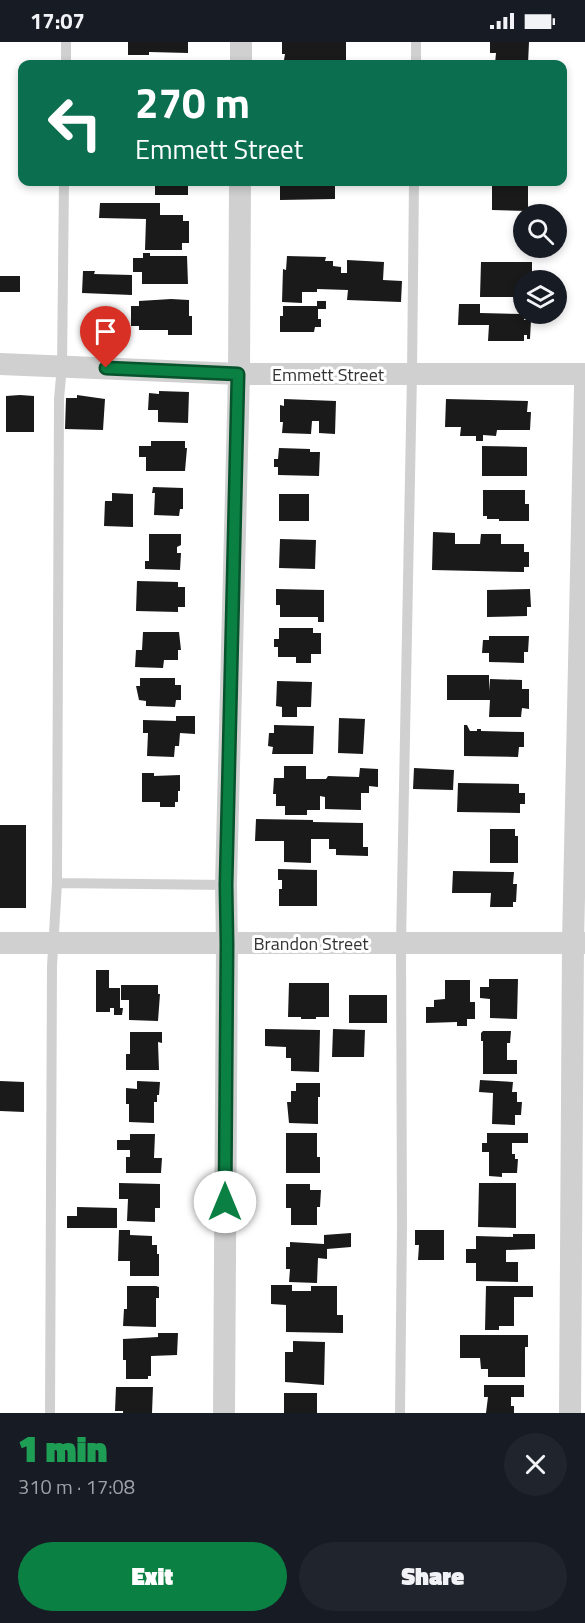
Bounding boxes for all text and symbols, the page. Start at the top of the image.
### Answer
text: 17:07 [30,4,85,38]
text: 270 m [135,70,250,134]
icon: left [36,84,114,162]
text: Emmett Street [135,128,303,169]
map controls [513,204,567,324]
button: search [513,204,567,258]
button: layers [513,270,567,324]
pin [80,306,131,368]
icon: arrive [89,315,122,348]
street label: Emmett Street [272,361,385,388]
street label: Brandon Street [253,930,369,957]
position arrow [193,1170,257,1234]
text: 1 min [18,1421,107,1476]
button: close [504,1433,567,1496]
text: 310 m · 17:08 [18,1471,135,1502]
button: Exit [18,1542,287,1611]
button: Share [299,1542,567,1611]

